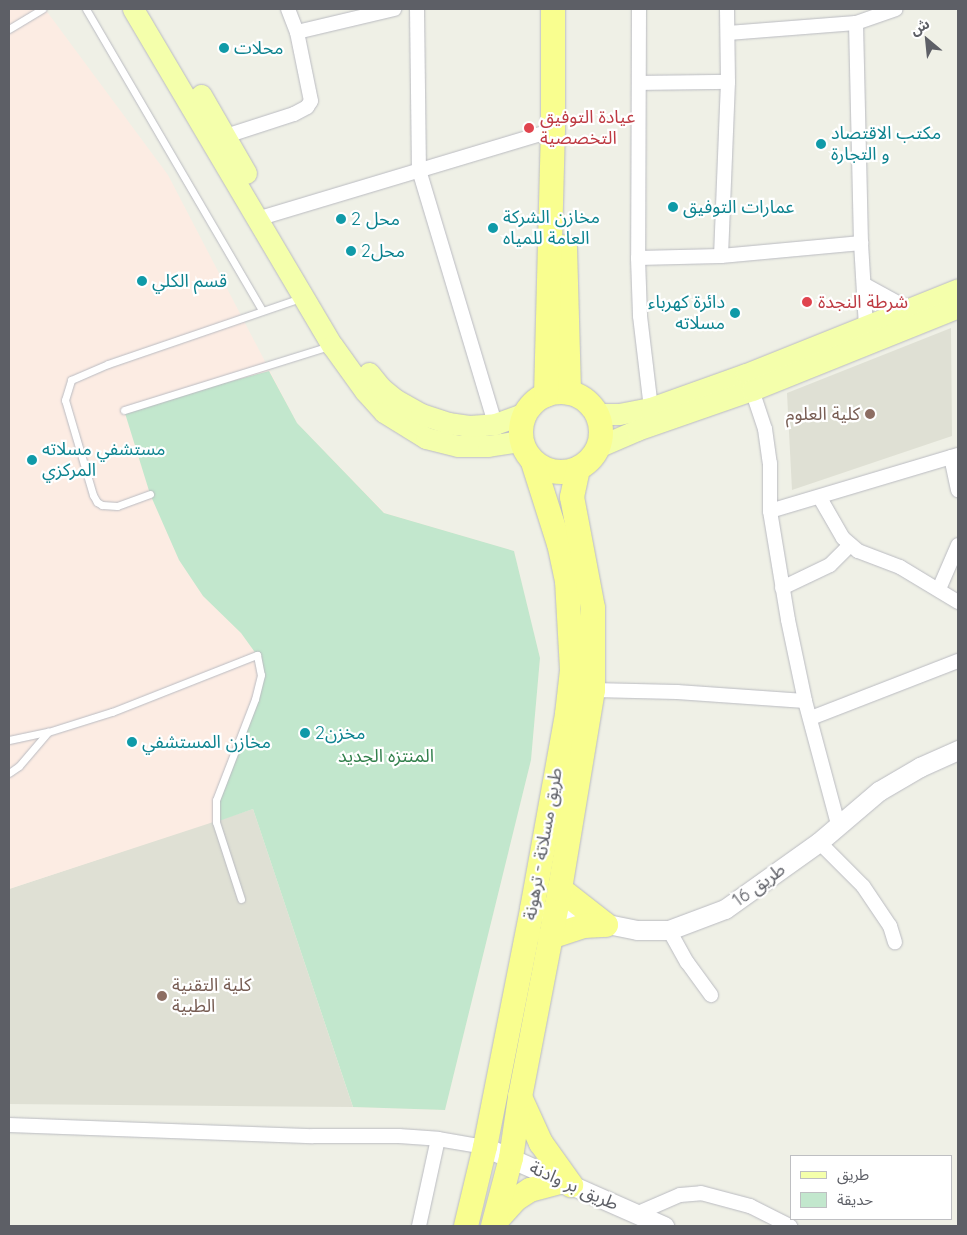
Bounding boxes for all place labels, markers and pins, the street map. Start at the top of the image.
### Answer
place label: محلات [234,37,284,59]
marker: محلات [218,42,230,54]
place label: عيادة التوفيق التخصصية [540,107,635,150]
marker: عيادة التوفيق التخصصية [522,121,536,135]
place label: مكتب الاقتصاد و التجارة [831,123,941,166]
marker: مكتب الاقتصاد و التجارة [815,138,827,150]
place label: عمارات التوفيق [683,196,794,218]
marker: عمارات التوفيق [667,201,679,213]
place label: مخازن الشركة العامة للمياه [503,207,600,250]
place label: محل 2 [351,208,400,230]
marker: محل 2 [335,213,347,225]
marker: مخازن الشركة العامة للمياه [487,222,499,234]
place label: محل2 [361,240,405,262]
marker: محل2 [345,245,357,257]
place label: قسم الكلي [152,270,227,292]
marker: قسم الكلي [136,275,148,287]
place label: شرطة النجدة [818,291,908,313]
place label: دائرة كهرباء مسلاته [648,292,725,334]
marker: شرطة النجدة [800,295,814,309]
marker: دائرة كهرباء مسلاته [729,307,741,319]
place label: كلية العلوم [786,403,860,425]
marker: كلية العلوم [864,408,876,420]
place label: مستشفي مسلاته المركزي [42,439,165,482]
marker: مستشفي مسلاته المركزي [26,454,38,466]
place label: مخزن2 [315,722,365,744]
marker: مخزن2 [299,727,311,739]
place label: مخازن المستشفي [142,731,271,753]
marker: مخازن المستشفي [126,736,138,748]
place label: كلية التقنية الطبية [172,975,251,1018]
marker: كلية التقنية الطبية [156,990,168,1002]

